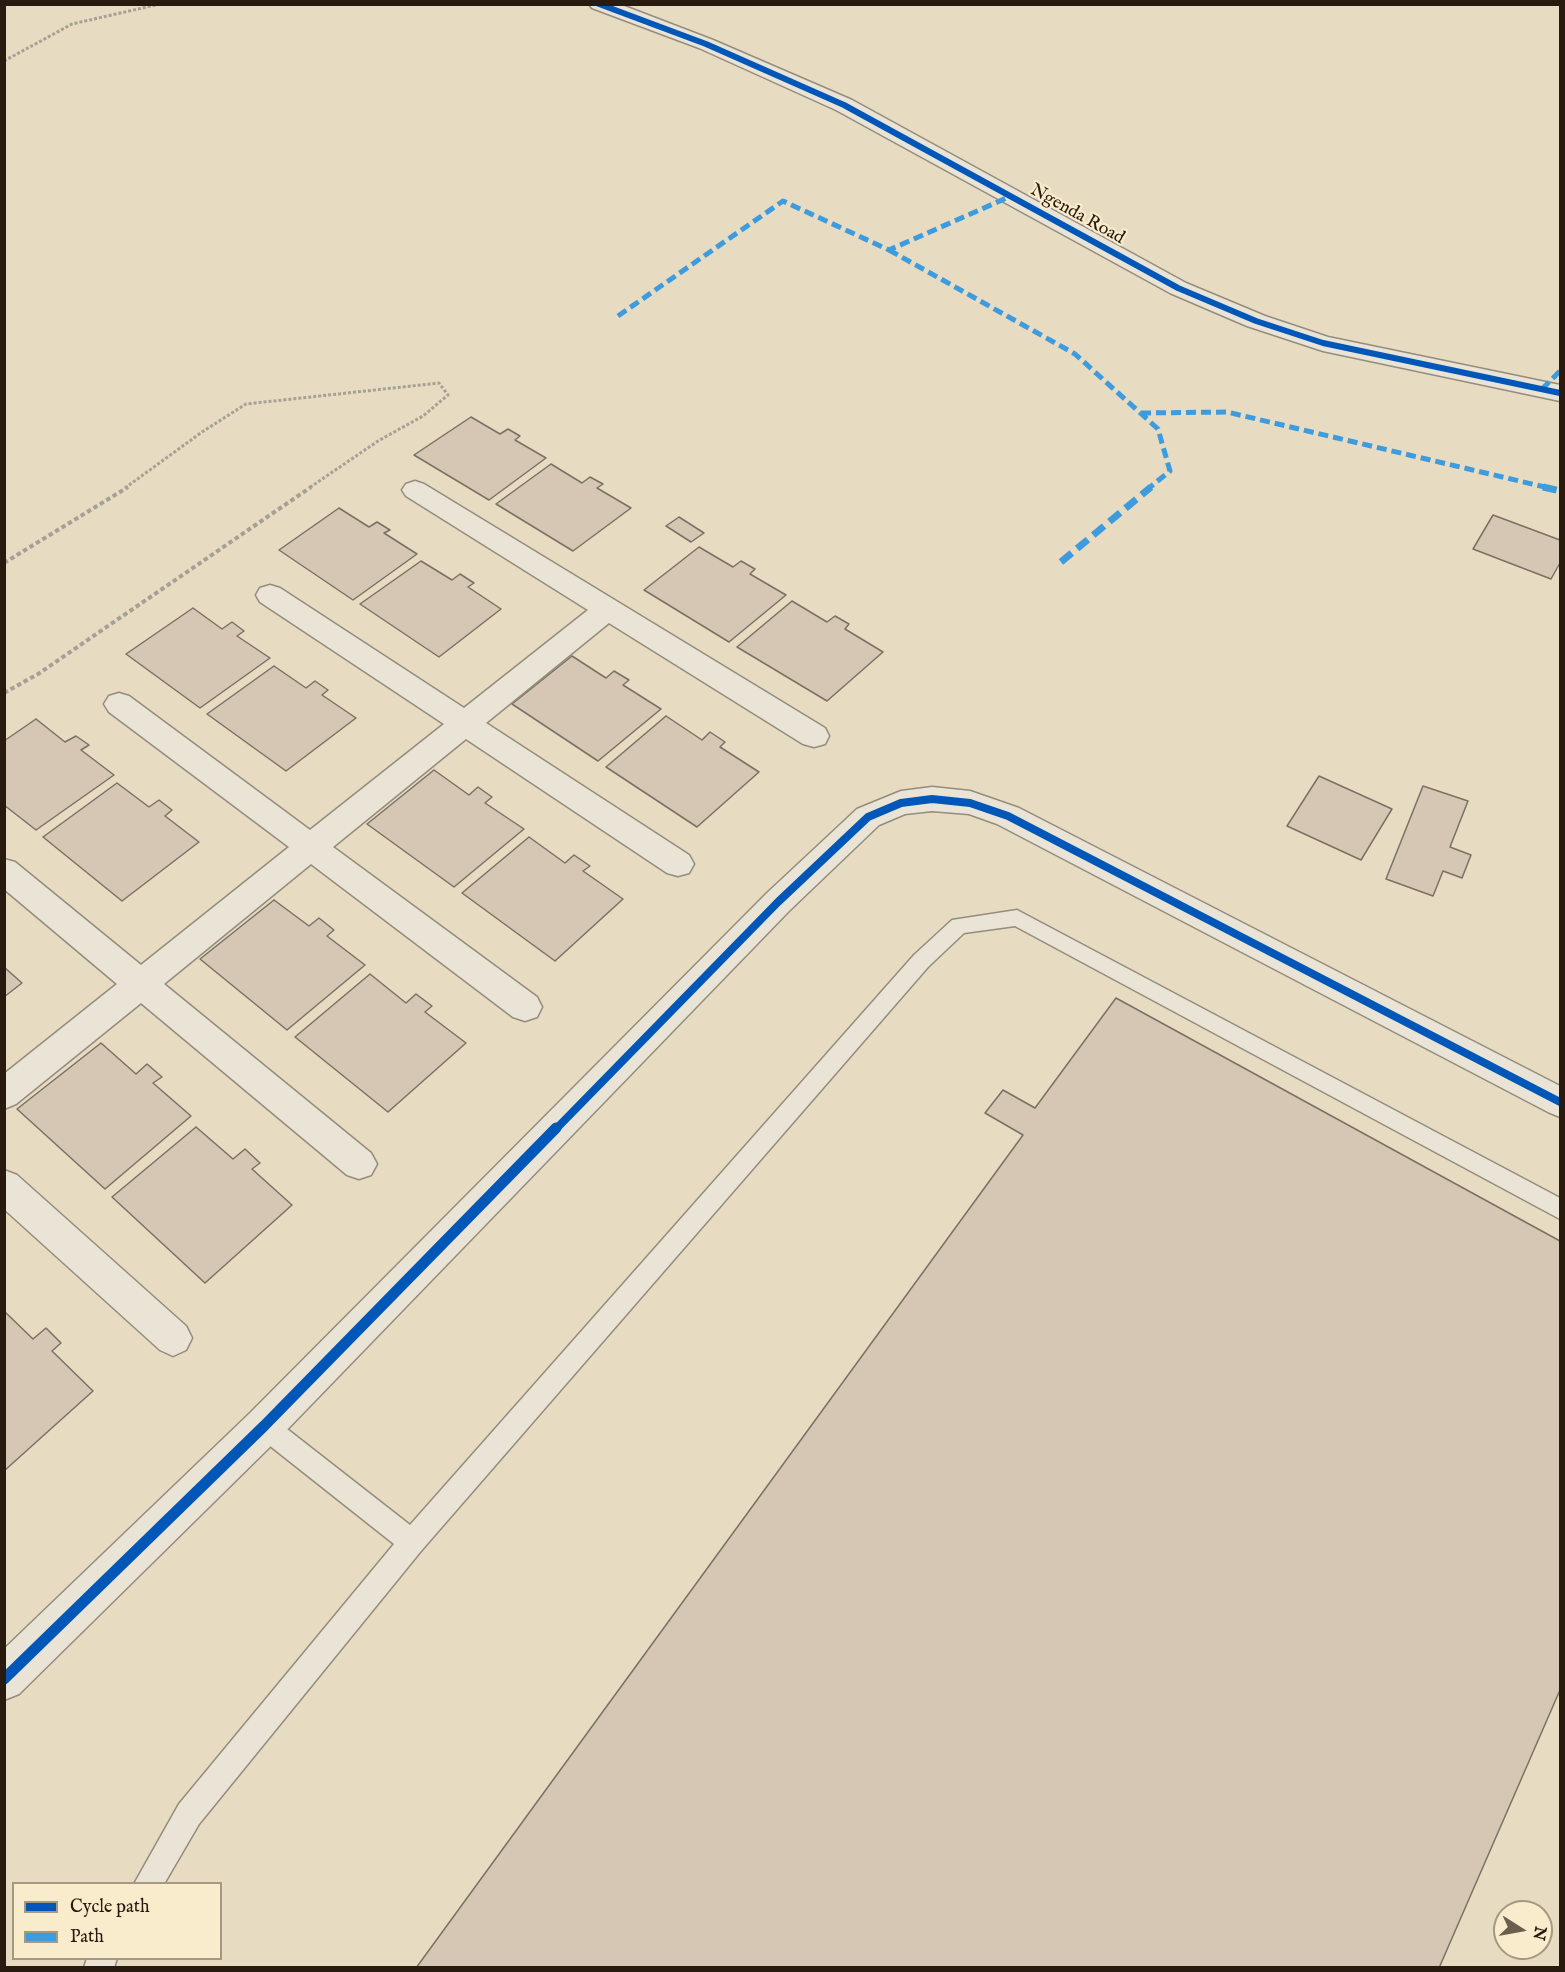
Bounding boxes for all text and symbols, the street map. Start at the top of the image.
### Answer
street label: Ngenda Road [1026,180,1128,250]
legend [12,1882,222,1960]
text: Cycle path [70,1896,150,1919]
north arrow [1493,1900,1553,1960]
text: N [1528,1924,1550,1942]
text: Path [70,1926,104,1949]

